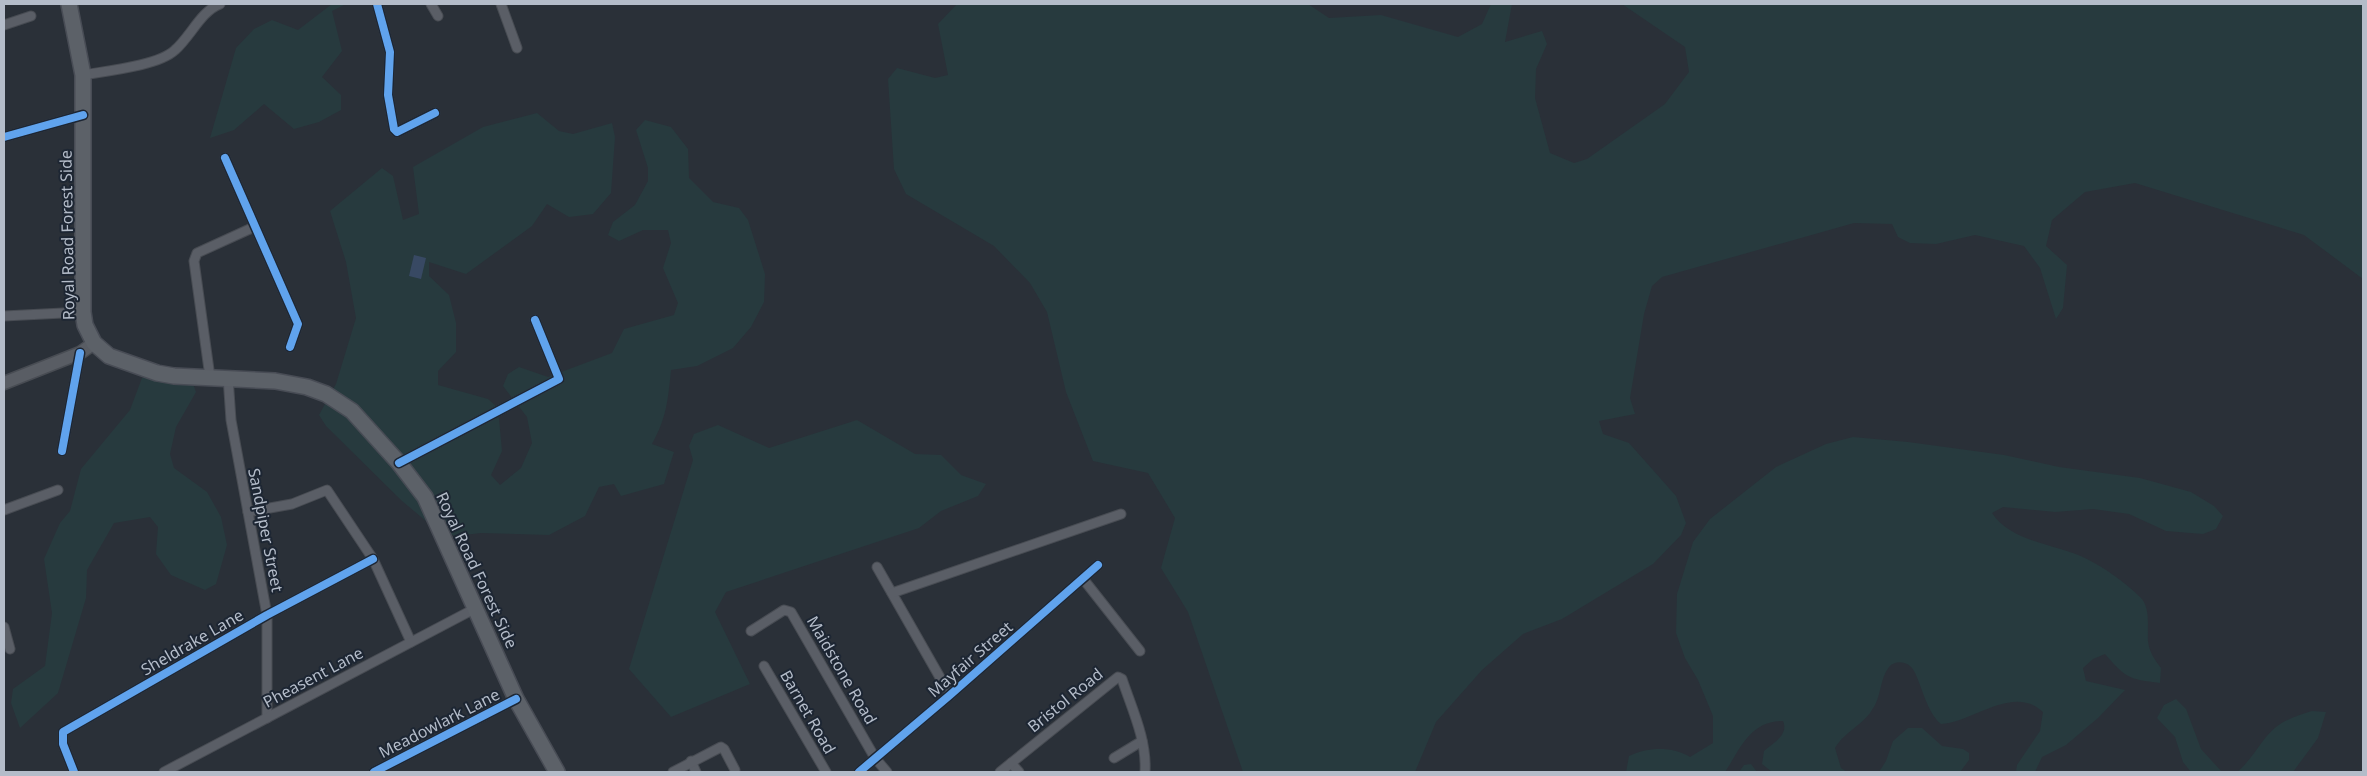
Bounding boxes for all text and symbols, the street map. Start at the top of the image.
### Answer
street label: Royal Road Forest Side [55,150,79,320]
street label: Sandpiper Street [243,466,289,594]
street label: Royal Road Forest Side [431,488,523,652]
street label: Sheldrake Lane [137,604,247,680]
street label: Maidstone Road [802,612,882,728]
street label: Mayfair Street [923,616,1017,702]
street label: Pheasent Lane [259,641,367,713]
street label: Bristol Road [1023,663,1107,737]
street label: Barnet Road [775,666,841,758]
street label: Meadowlark Lane [375,683,503,763]

